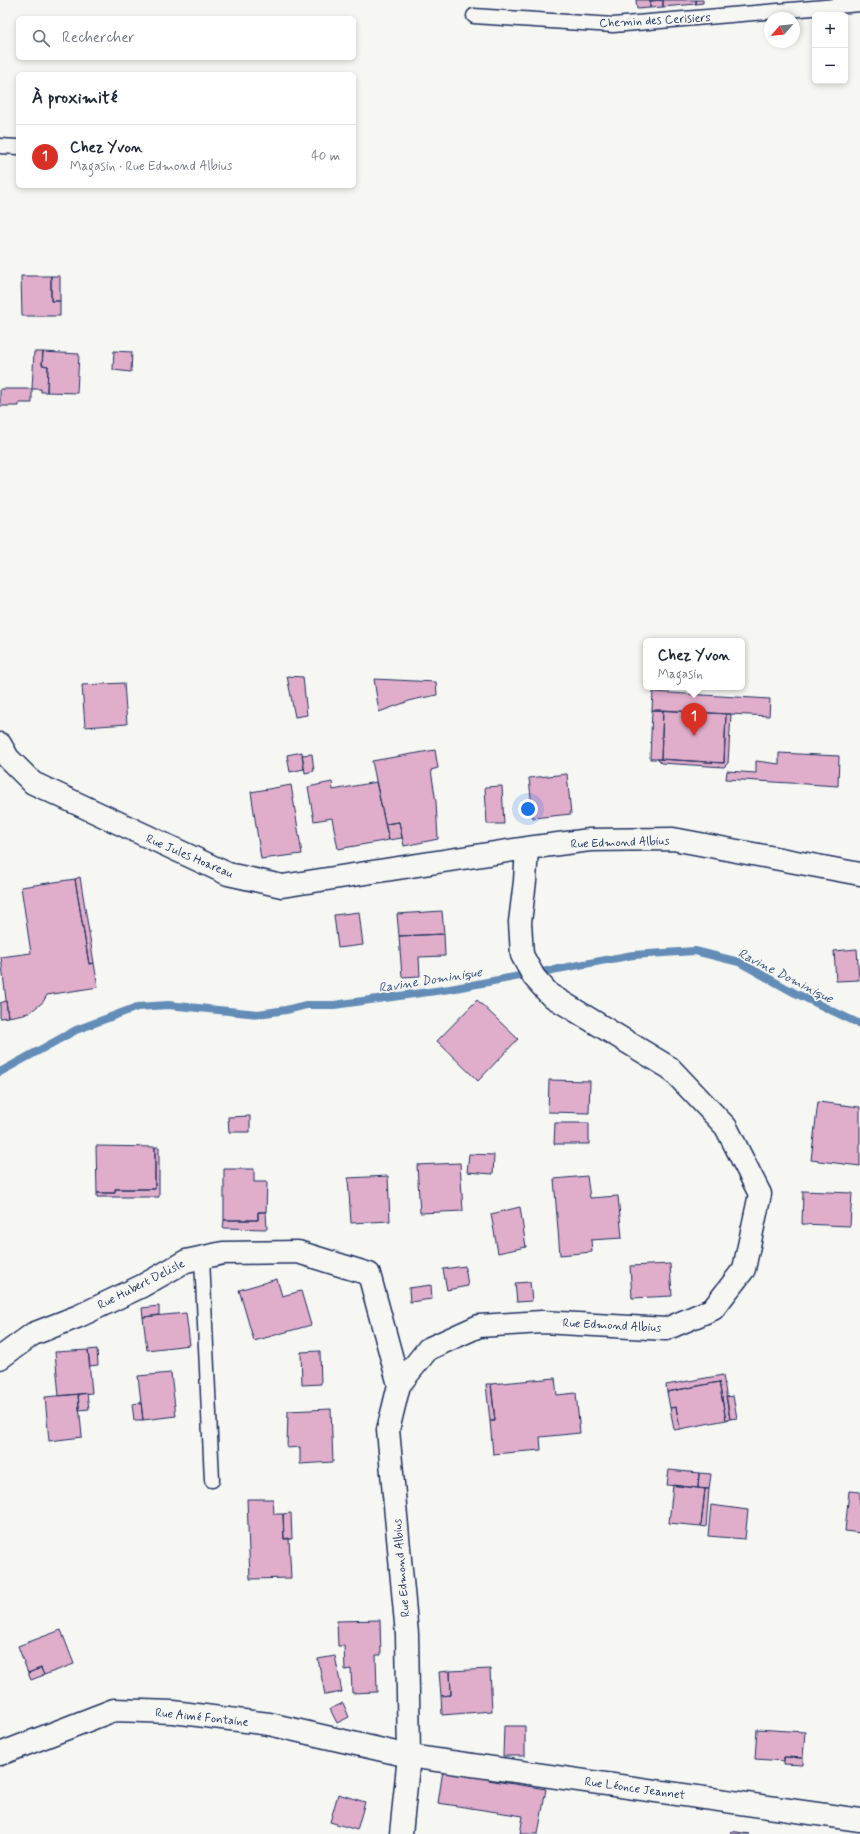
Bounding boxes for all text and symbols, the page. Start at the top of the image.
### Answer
street label: Chemin des Cerisiers [599,10,711,32]
north arrow [764,12,800,48]
map controls [812,12,848,84]
button: + [812,12,848,48]
search box [16,16,356,60]
icon: search [30,27,52,49]
text: Rechercher [62,28,135,48]
button: − [812,48,848,84]
text: À proximité [32,87,117,109]
text: Chez Yvon [70,138,143,158]
text: 1 [42,148,48,165]
text: 40 m [311,148,340,165]
text: Magasin · Rue Edmond Albius [70,158,233,175]
popup [643,638,745,690]
text: Chez Yvon [658,646,730,666]
text: Magasin [658,666,703,683]
pin: 1 [681,703,707,736]
your location [518,799,538,819]
street label: Rue Jules Hoareau [143,831,236,883]
street label: Rue Edmond Albius [570,833,670,853]
water label: Ravine Dominique [735,945,837,1008]
water label: Ravine Dominique [377,964,484,997]
street label: Rue Hubert Delisle [95,1256,188,1314]
street label: Rue Edmond Albius [562,1315,662,1337]
street label: Rue Edmond Albius [390,1517,414,1618]
street label: Rue Aimé Fontaine [154,1705,249,1731]
street label: Rue Léonce Jeannet [584,1774,687,1804]

